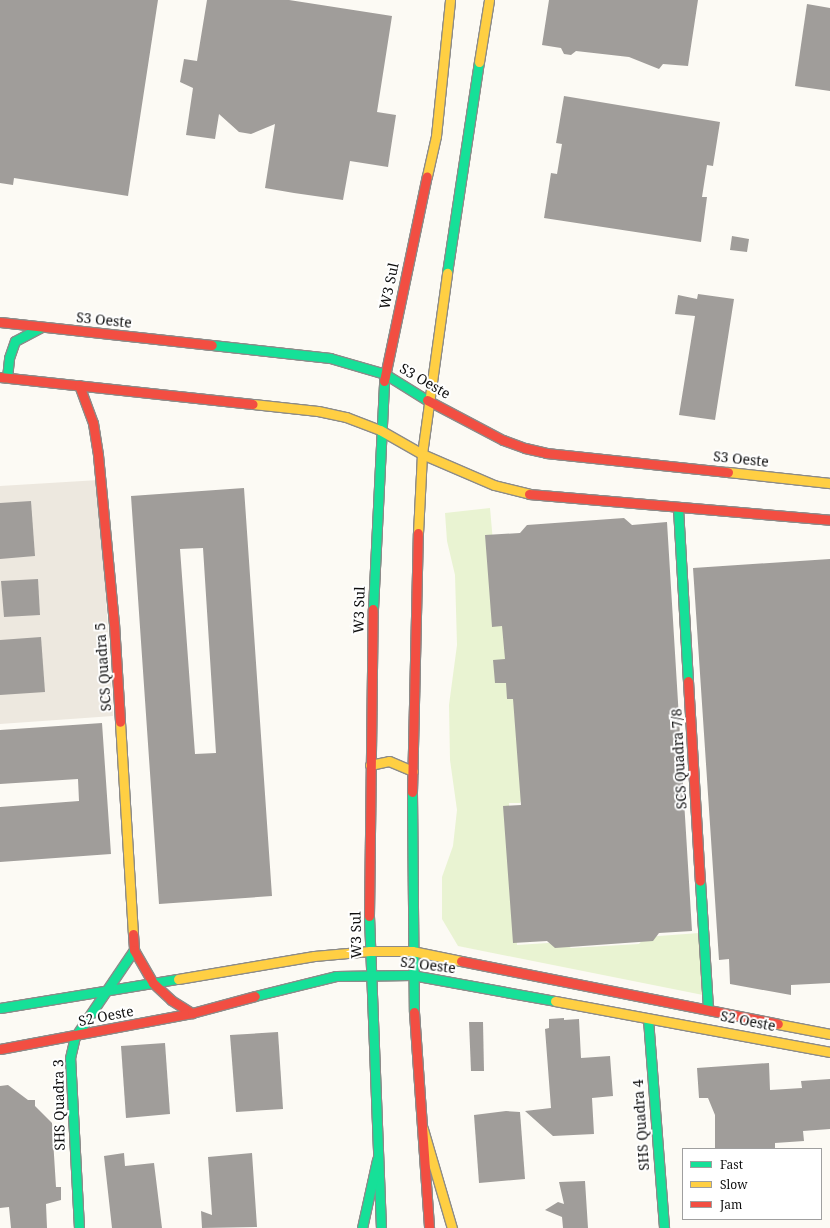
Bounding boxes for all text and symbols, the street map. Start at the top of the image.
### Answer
street label: W3 Sul [376,261,402,311]
street label: S3 Oeste [75,309,133,331]
street label: S3 Oeste [397,360,453,402]
street label: S3 Oeste [712,448,770,470]
street label: W3 Sul [350,586,368,634]
street label: SCS Quadra 5 [92,622,114,712]
street label: SCS Quadra 7/8 [668,708,690,810]
street label: W3 Sul [347,911,365,959]
street label: S2 Oeste [399,953,457,977]
street label: S2 Oeste [77,1002,135,1030]
street label: S2 Oeste [719,1007,777,1035]
street label: SHS Quadra 3 [50,1059,68,1151]
street label: SHS Quadra 4 [629,1079,653,1171]
legend [682,1148,822,1220]
text: Fast [720,1156,743,1173]
text: Slow [720,1176,748,1193]
text: Jam [720,1196,742,1213]

